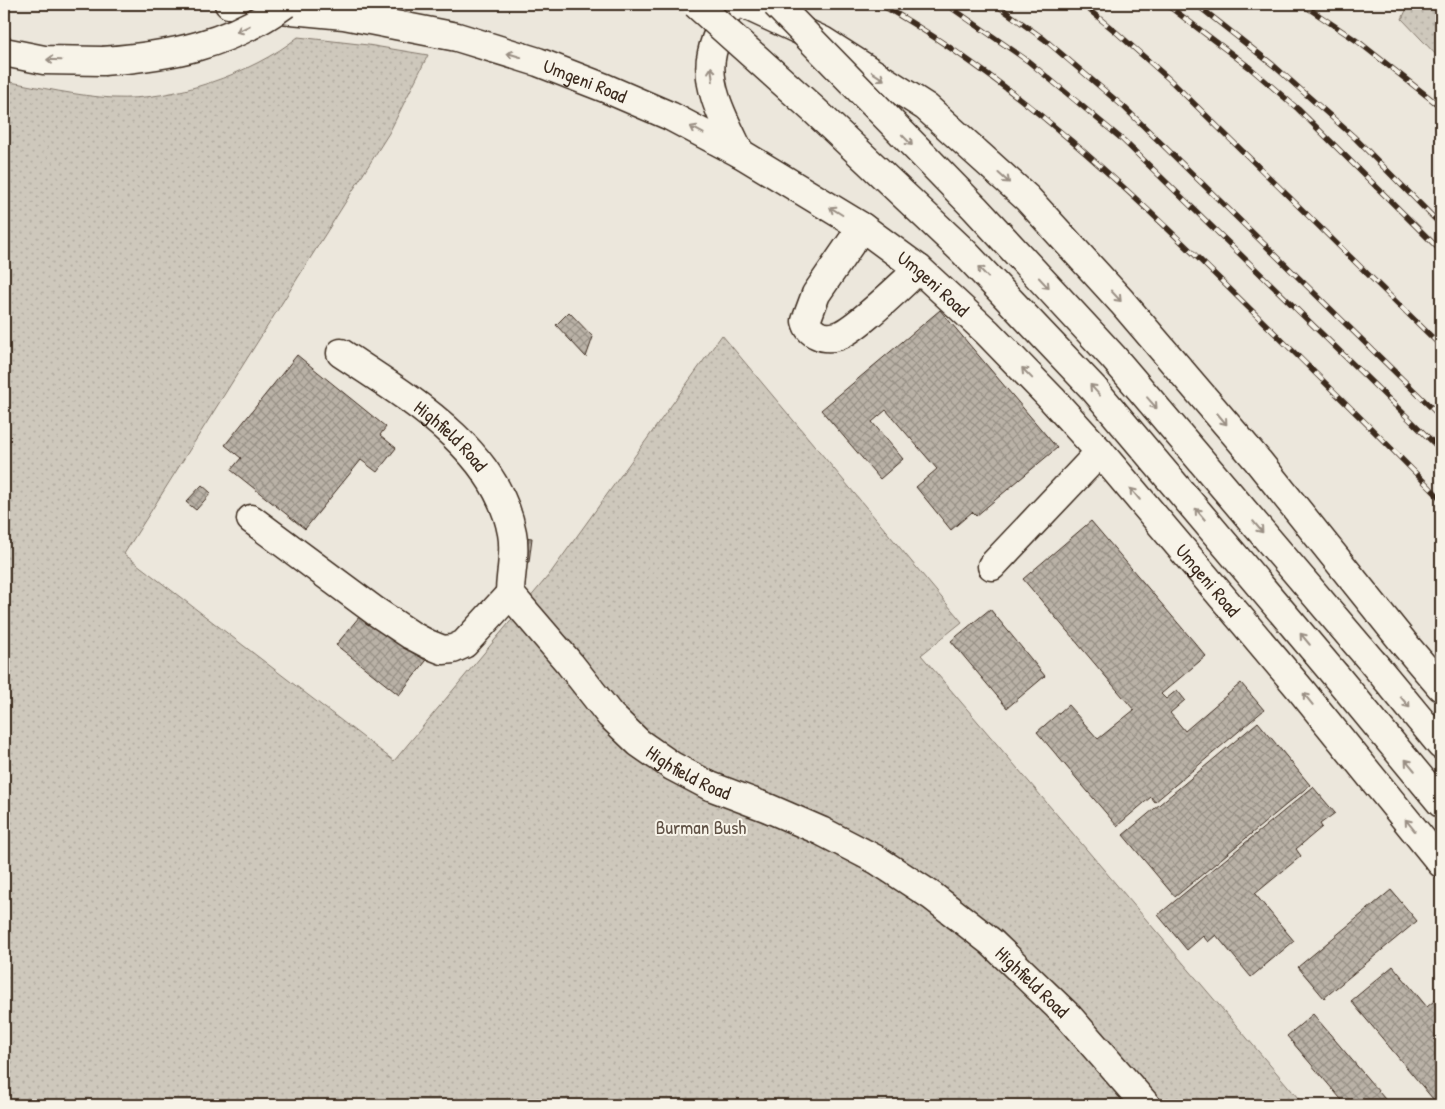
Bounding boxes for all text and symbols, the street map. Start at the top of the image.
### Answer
one-way arrow [236,25,251,34]
one-way arrow [507,49,523,59]
street label: Umgeni Road [540,52,631,109]
one-way arrow [46,56,62,65]
one-way arrow [707,67,717,83]
one-way arrow [871,71,885,82]
one-way arrow [689,125,704,135]
one-way arrow [901,133,913,146]
one-way arrow [998,172,1011,184]
one-way arrow [829,205,843,216]
street label: Umgeni Road [892,245,975,323]
one-way arrow [977,266,989,279]
one-way arrow [1038,276,1049,289]
one-way arrow [1110,289,1122,302]
one-way arrow [1021,367,1033,379]
one-way arrow [1089,384,1101,397]
street label: Highfield Road [409,394,494,477]
one-way arrow [1147,397,1158,410]
one-way arrow [1216,412,1227,425]
one-way arrow [1130,488,1141,501]
one-way arrow [1194,508,1205,521]
one-way arrow [1252,520,1264,533]
street label: Umgeni Road [1170,538,1247,623]
one-way arrow [1299,632,1310,645]
one-way arrow [1303,692,1314,705]
one-way arrow [1400,695,1411,708]
street label: Highfield Road [641,739,735,806]
one-way arrow [1404,759,1415,772]
park label: Burman Bush [656,814,746,840]
one-way arrow [1405,819,1416,832]
street label: Highfield Road [990,940,1075,1024]

